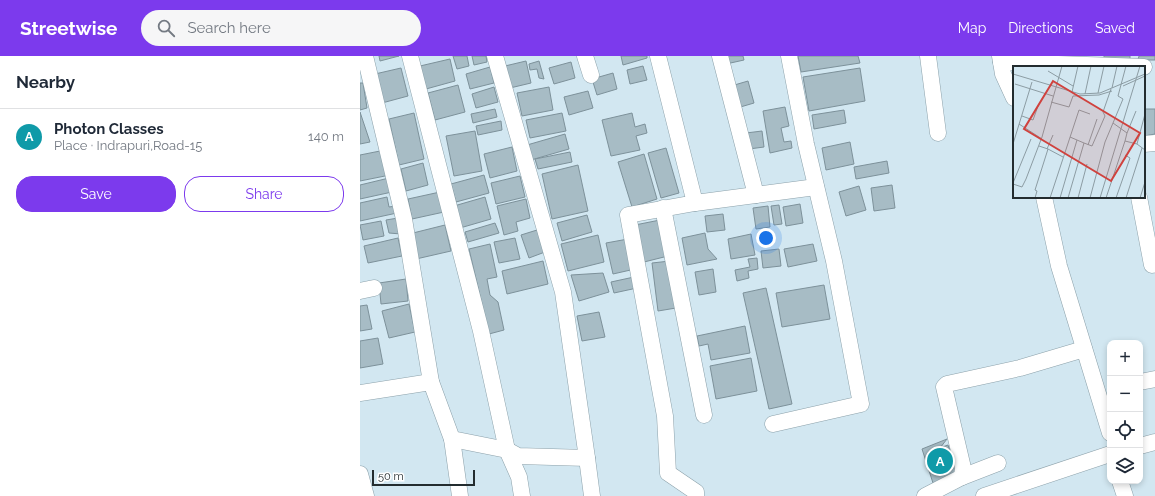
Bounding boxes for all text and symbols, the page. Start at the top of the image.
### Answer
search box [141,10,421,46]
text: Streetwise [20,17,117,39]
icon: search [155,17,177,39]
text: Search here [187,19,271,37]
text: Map [958,20,986,36]
text: Directions [1008,20,1073,36]
text: Saved [1095,20,1135,36]
inset map [1013,66,1145,198]
text: Nearby [16,72,75,92]
text: Photon Classes [54,120,164,138]
text: A [25,129,33,144]
text: 140 m [308,129,344,144]
text: Place · Indrapuri,Road-15 [54,138,202,153]
button: Save [16,176,176,212]
button: Share [184,176,344,212]
your location [756,228,776,248]
map controls [1107,340,1143,484]
button: + [1107,340,1143,376]
button: − [1107,376,1143,412]
button: locate [1107,412,1143,448]
pin: A [927,446,953,476]
button: layers [1107,448,1143,484]
scale bar [372,468,475,487]
text: 50 m [378,470,404,483]

